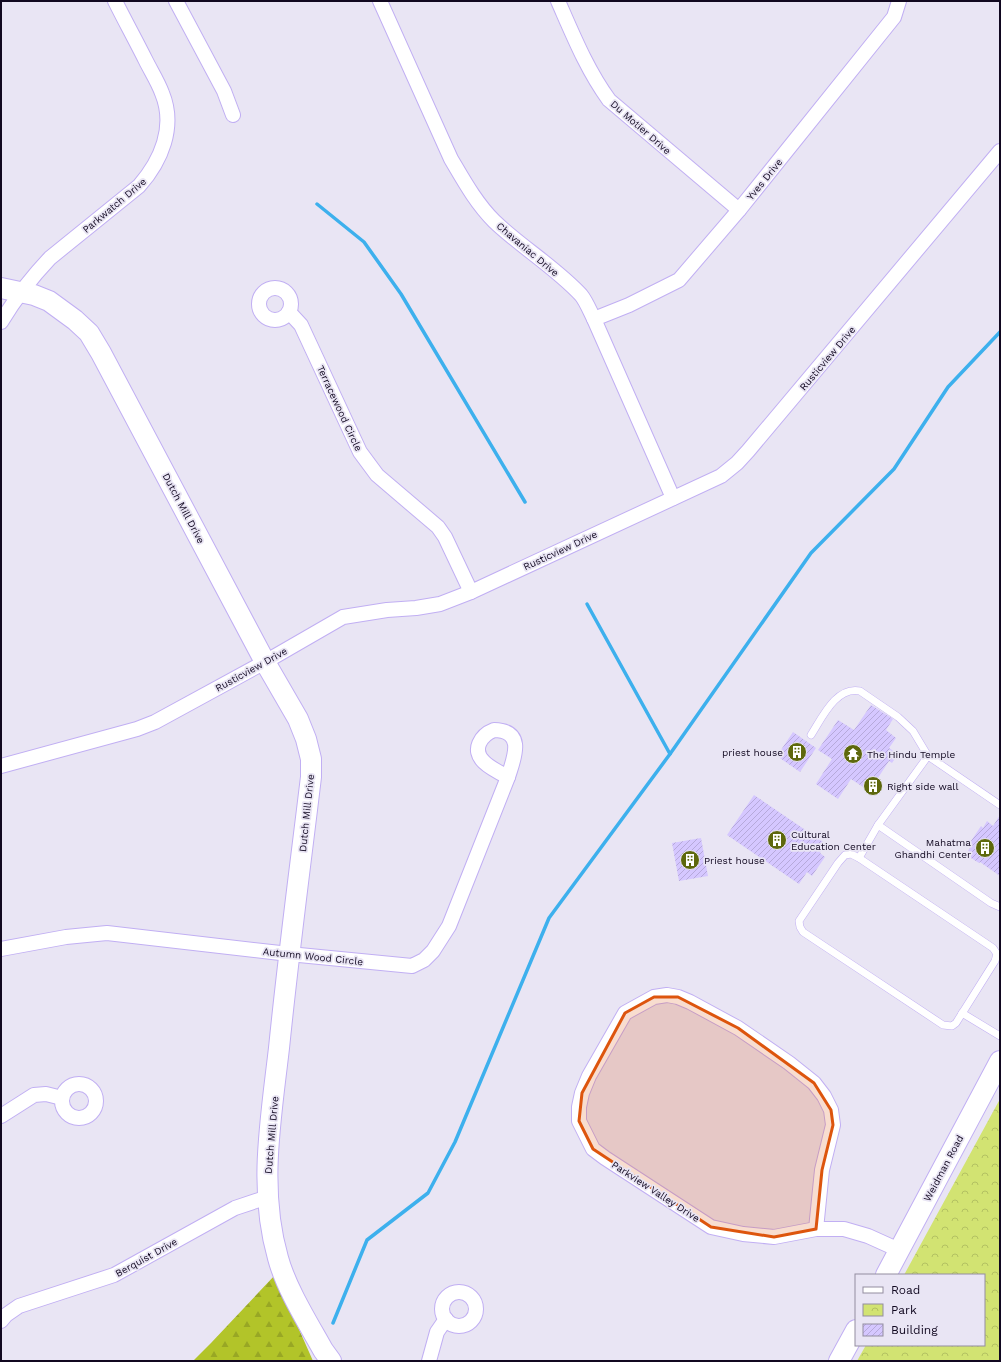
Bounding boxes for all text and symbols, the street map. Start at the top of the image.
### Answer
street label: Du Motier Drive [608,98,673,157]
street label: Yves Drive [744,156,784,202]
street label: Parkwatch Drive [80,175,148,235]
street label: Chavaniac Drive [494,220,561,279]
street label: Rusticview Drive [797,324,858,393]
street label: Terracewood Circle [315,364,364,453]
street label: Dutch Mill Drive [160,471,207,545]
street label: Rusticview Drive [522,528,599,572]
street label: Rusticview Drive [213,645,289,694]
building icon: priest house [786,741,808,763]
temple icon: The Hindu Temple [842,743,864,765]
place label: priest house [722,747,783,758]
place label: The Hindu Temple [867,749,956,760]
street label: Dutch Mill Drive [297,773,316,852]
building icon: Right side wall [862,775,884,797]
place label: Right side wall [887,781,959,792]
building icon: Cultural Education Center [766,829,788,851]
place label: Cultural Education Center [791,829,876,852]
place label: Mahatma Ghandhi Center [894,837,971,860]
building icon: Mahatma Ghandhi Center [974,837,996,859]
building icon: Priest house [679,849,701,871]
place label: Priest house [704,855,765,866]
street label: Autumn Wood Circle [262,946,364,967]
street label: Dutch Mill Drive [263,1095,280,1174]
street label: Weidman Road [921,1133,965,1203]
street label: Parkview Valley Drive [610,1159,702,1224]
street label: Berquist Drive [113,1236,179,1279]
legend [855,1274,985,1346]
text: Road [891,1283,920,1297]
text: Park [891,1303,917,1317]
text: Building [891,1323,938,1337]

